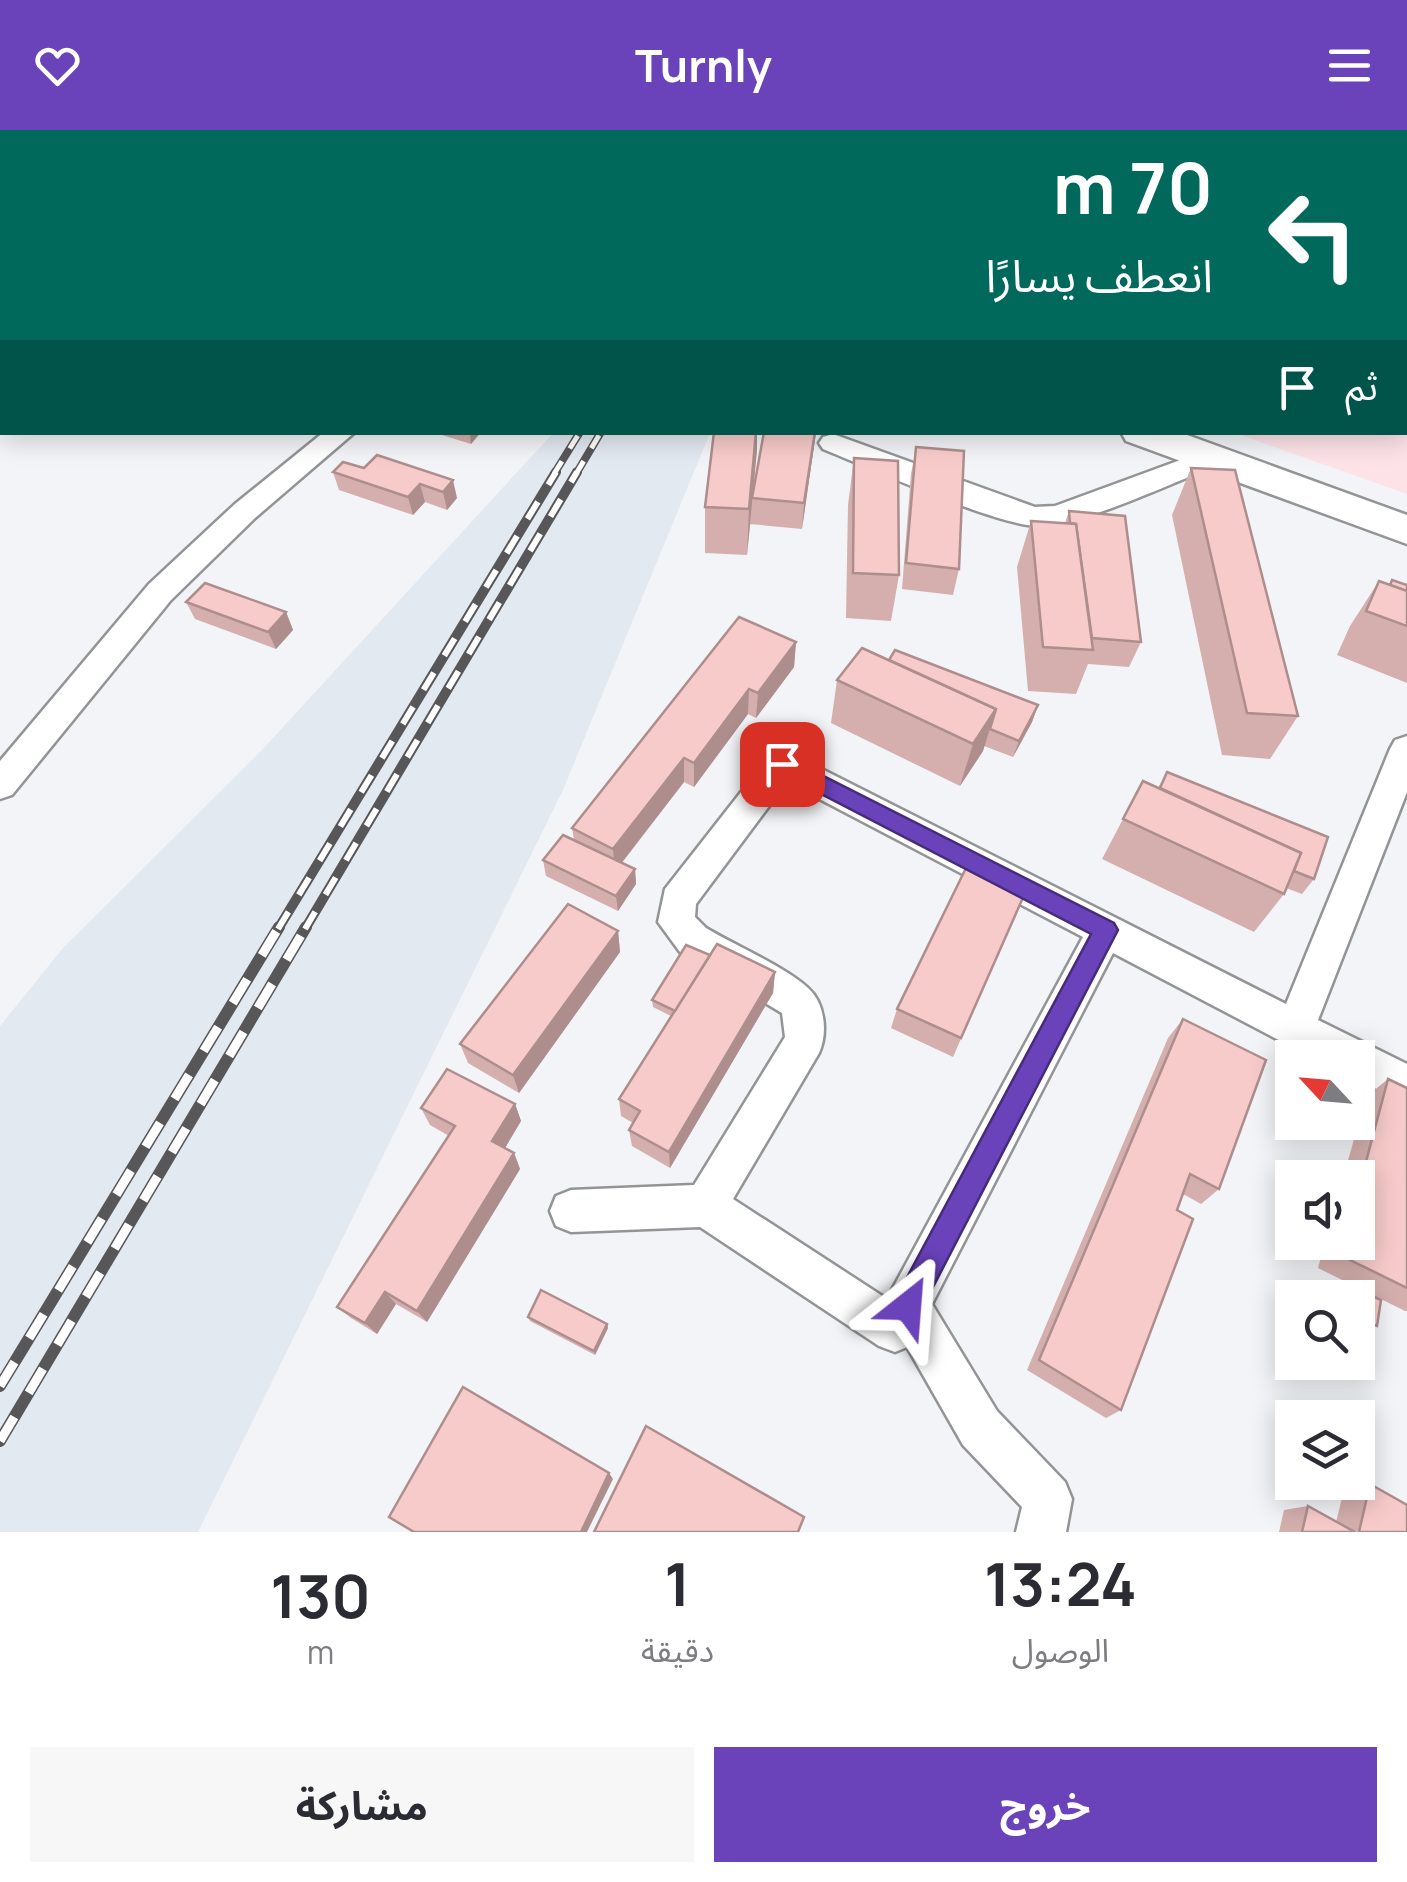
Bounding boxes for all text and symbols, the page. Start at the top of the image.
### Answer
text: Turnly [635,34,772,96]
icon: heart [30,38,85,93]
icon: menu [1322,38,1377,93]
text: 70 m [1053,139,1213,235]
icon: left [1248,170,1378,300]
text: انعطف يسارًا [985,244,1213,306]
text: ثم [1345,359,1378,411]
icon: arrive [1270,360,1325,415]
pin [740,722,825,807]
icon: arrive [755,737,810,792]
north arrow [1275,1040,1375,1140]
map controls [1275,1040,1375,1500]
button: sound [1275,1160,1375,1260]
position arrow [856,1254,960,1358]
button: search [1275,1280,1375,1380]
button: layers [1275,1400,1375,1500]
text: 1 [664,1542,691,1624]
text: 13:24 [984,1542,1137,1624]
text: 130 [270,1554,371,1636]
text: دقيقة [641,1628,714,1672]
text: الوصول [1012,1628,1109,1672]
text: m [307,1630,334,1674]
button: مشاركة [30,1747,694,1862]
button: خروج [714,1747,1377,1862]

